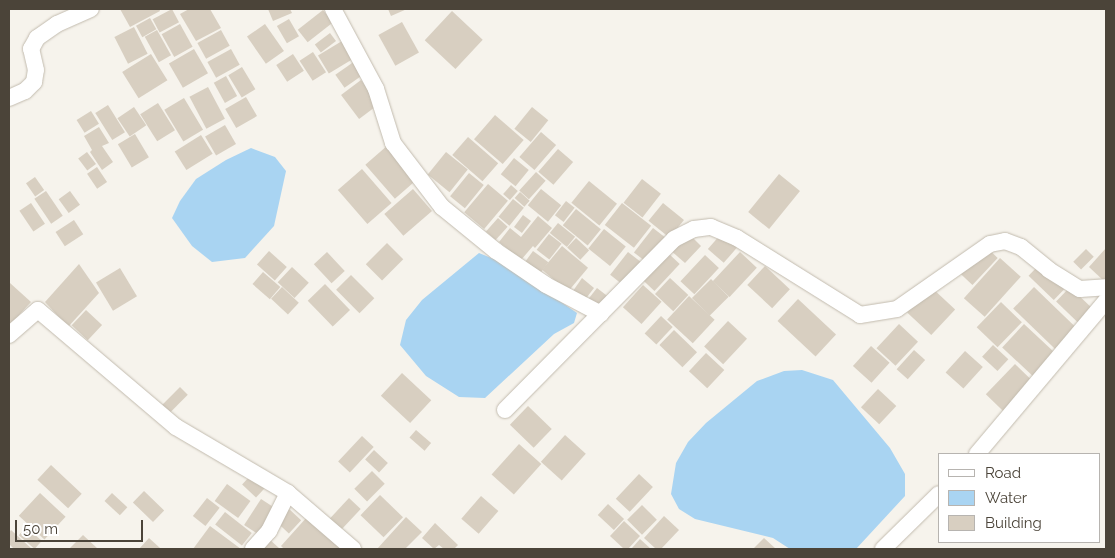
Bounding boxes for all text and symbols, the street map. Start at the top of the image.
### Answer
legend [938,453,1100,543]
text: Road [985,464,1021,482]
text: Water [985,489,1027,507]
scale bar [18,510,145,542]
text: Building [985,514,1042,532]
text: 50 m [23,520,58,538]

